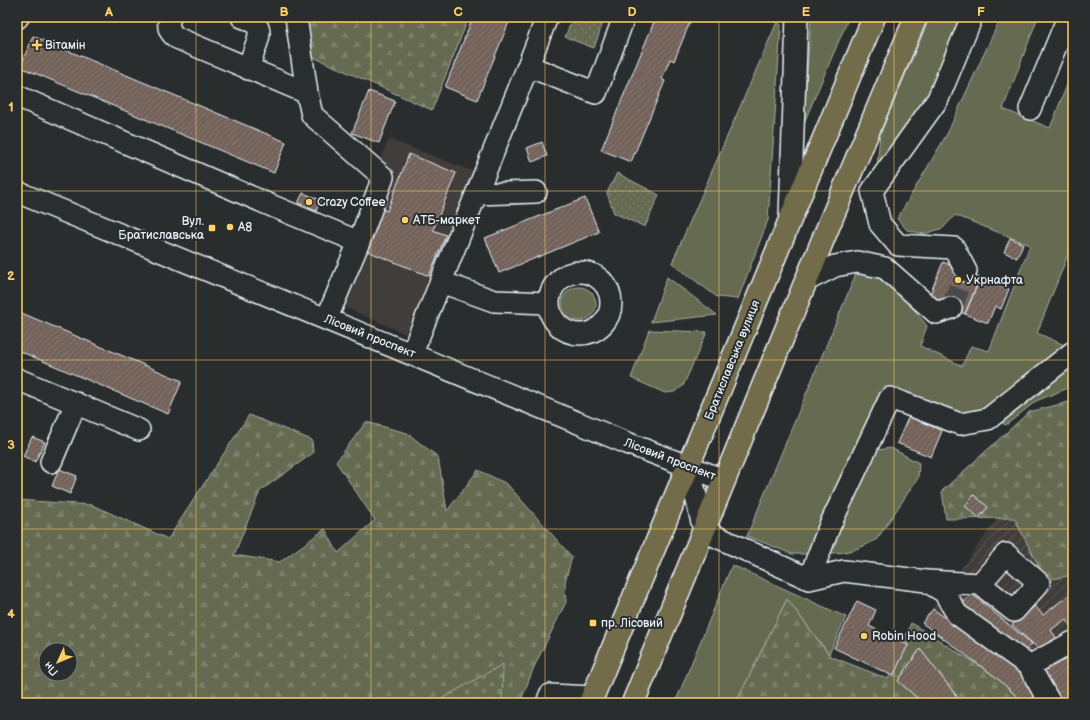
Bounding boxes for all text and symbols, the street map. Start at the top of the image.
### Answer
text: A [104,4,113,20]
text: B [279,4,289,20]
text: C [453,4,463,20]
text: D [627,4,637,20]
text: E [802,4,811,20]
text: F [977,4,985,20]
place label: Вітамін [45,38,86,53]
marker: Вітамін [32,40,42,50]
text: 1 [8,99,14,115]
place label: Crazy Coffee [317,195,386,210]
marker: Crazy Coffee [304,197,314,207]
place label: АТБ-маркет [412,213,481,228]
place label: Вул. Братиславська [118,214,204,243]
marker: АТБ-маркет [400,215,410,225]
place label: А8 [237,220,252,235]
marker: А8 [225,222,235,232]
marker: Вул. Братиславська [207,223,217,233]
text: 2 [7,268,15,284]
place label: Укрнафта [966,273,1023,288]
marker: Укрнафта [953,275,963,285]
street label: Братиславська вулиця [702,298,764,422]
street label: Лісовий проспект [321,311,418,362]
street label: Лісовий проспект [621,435,718,484]
text: 3 [7,437,15,453]
text: 4 [7,606,15,622]
place label: пр. Лісовий [601,616,663,631]
marker: пр. Лісовий [588,618,598,628]
place label: Robin Hood [872,629,936,644]
marker: Robin Hood [859,631,869,641]
north arrow [38,642,78,682]
text: Пн [41,659,61,678]

